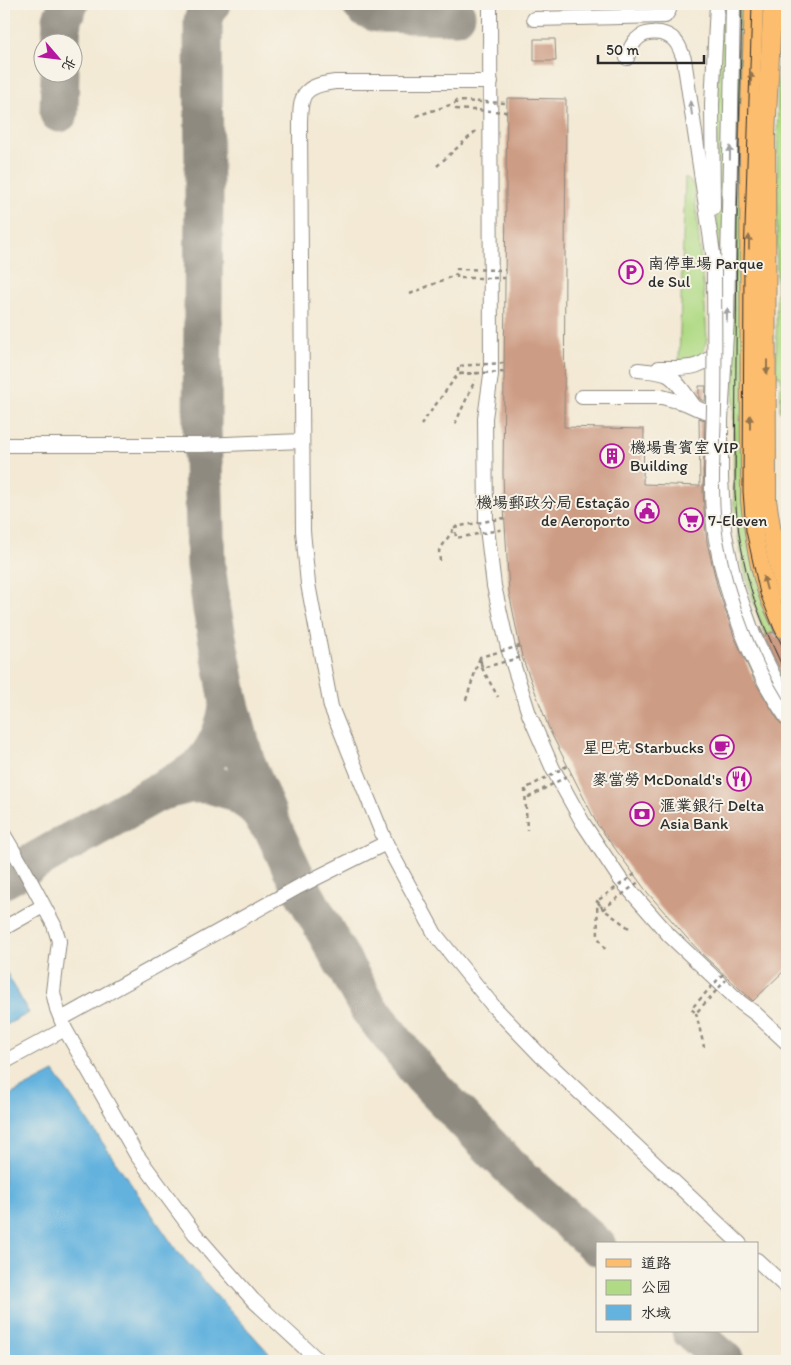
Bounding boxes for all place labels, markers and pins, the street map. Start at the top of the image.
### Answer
place label: 南停車場 Parque de Sul [648,254,764,291]
parking icon: 南停車場 Parque de Sul [618,259,644,285]
place label: 機場貴賓室 VIP Building [630,438,738,475]
building icon: 機場貴賓室 VIP Building [599,443,625,469]
place label: 機場郵政分局 Estação de Aeroporto [476,493,630,530]
public building icon: 機場郵政分局 Estação de Aeroporto [634,498,660,524]
supermarket icon: 7-Eleven [678,507,704,533]
place label: 7-Eleven [708,511,767,530]
cafe icon: 星巴克 Starbucks [709,734,735,760]
place label: 星巴克 Starbucks [583,738,704,757]
restaurant icon: 麥當勞 McDonald's [726,766,752,792]
place label: 麥當勞 McDonald's [592,770,722,789]
place label: 滙業銀行 Delta Asia Bank [660,796,764,833]
bank icon: 滙業銀行 Delta Asia Bank [629,801,655,827]

